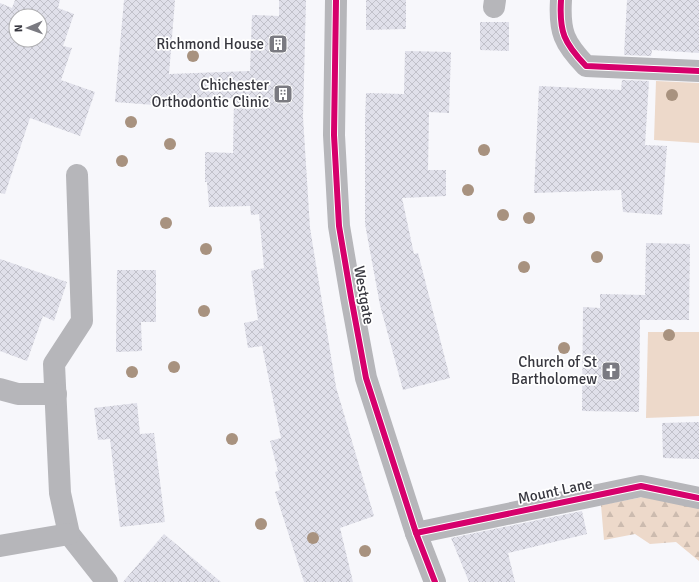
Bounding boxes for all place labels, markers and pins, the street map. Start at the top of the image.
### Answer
building icon: Richmond House [267,33,289,55]
place label: Richmond House [156,35,264,53]
place label: Chichester Orthodontic Clinic [152,76,269,111]
building icon: Chichester Orthodontic Clinic [272,83,294,105]
place label: Church of St Bartholomew [511,353,597,388]
church icon: Church of St Bartholomew [600,360,622,382]

